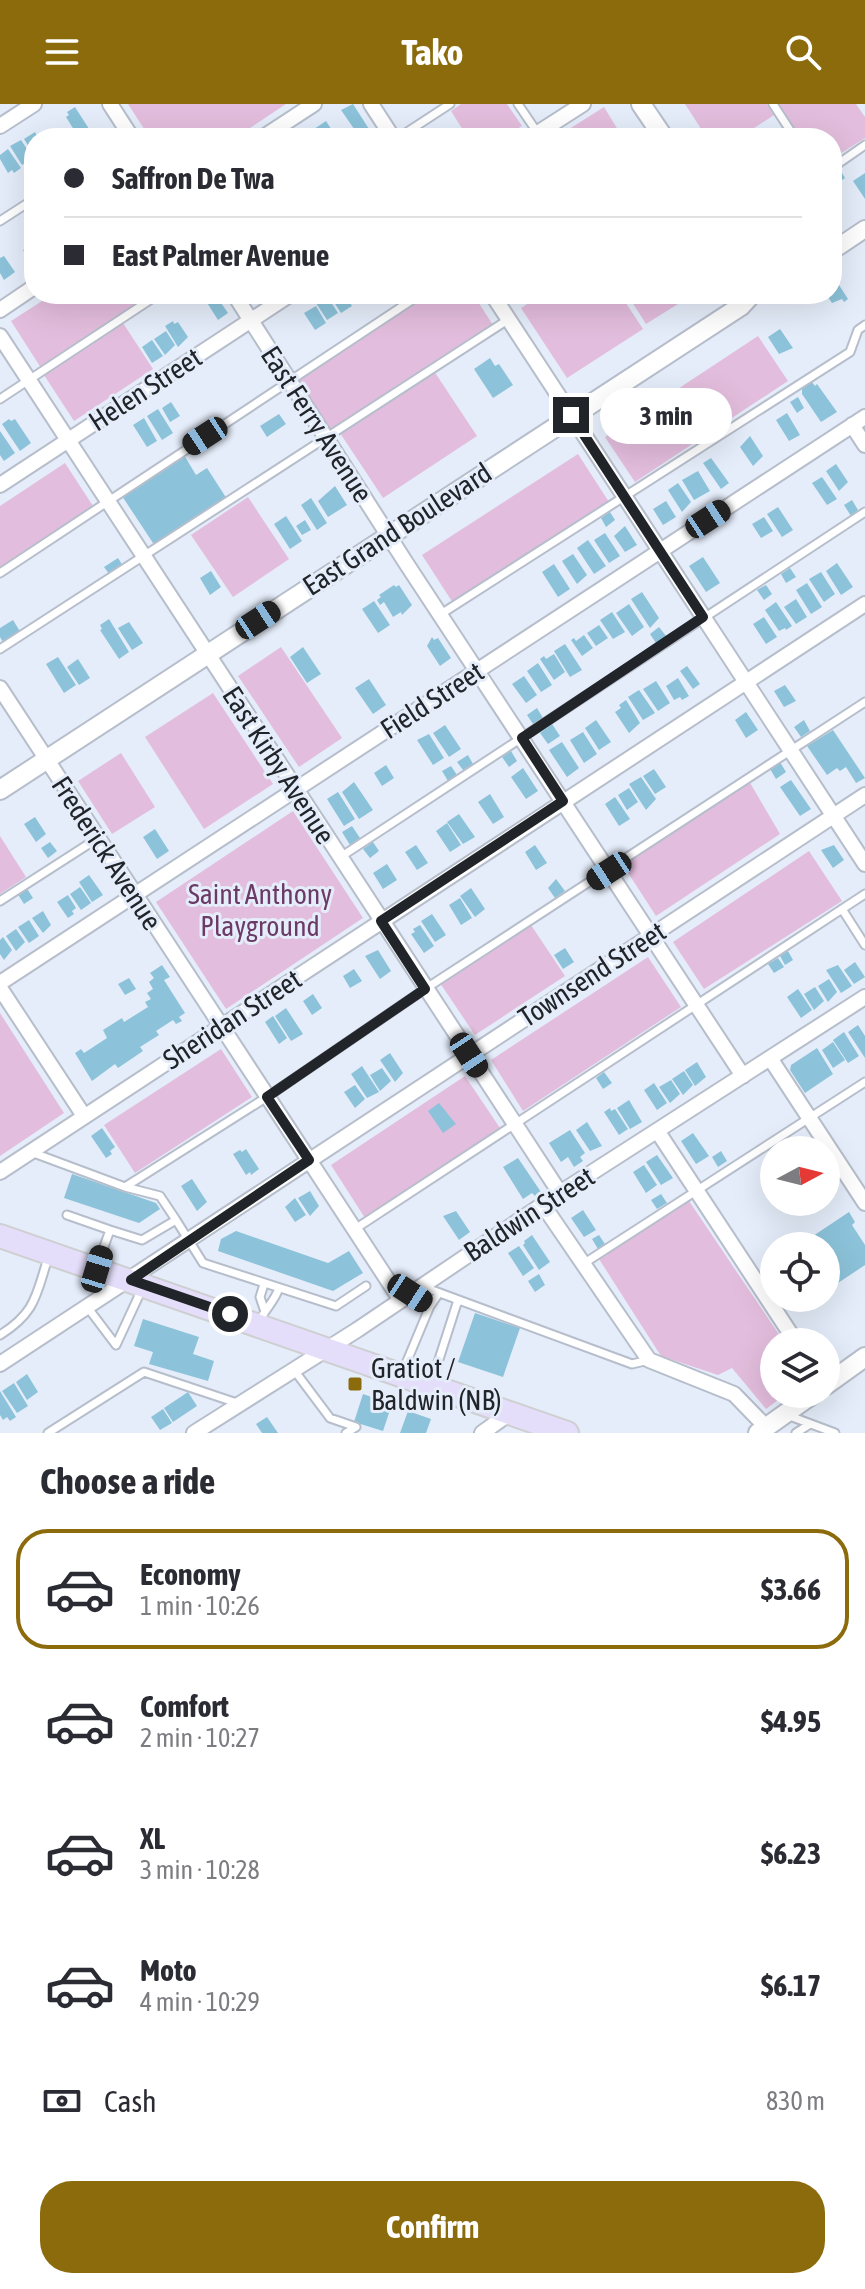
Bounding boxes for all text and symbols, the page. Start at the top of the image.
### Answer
icon: menu [40,30,84,74]
icon: search [781,30,825,74]
text: Tako [401,31,464,73]
text: Saffron De Twa [112,161,274,195]
text: East Palmer Avenue [112,238,329,272]
street label: East Ferry Avenue [255,340,379,508]
street label: Helen Street [83,341,207,437]
callout: 3 min [599,387,731,443]
route end [553,397,589,433]
text: 3 min [639,401,693,431]
car [178,413,232,459]
street label: East Grand Boulevard [297,456,497,602]
car [681,496,735,542]
car [231,597,285,643]
street label: Field Street [375,655,489,745]
street label: East Kirby Avenue [216,680,342,850]
street label: Frederick Avenue [46,770,168,936]
car [582,848,636,894]
park label: Saint Anthony Playground [188,878,332,942]
street label: Townsend Street [513,915,671,1033]
street label: Sheridan Street [157,963,307,1075]
car [446,1028,492,1082]
north arrow [760,1136,840,1216]
map controls [760,1136,840,1408]
street label: Baldwin Street [458,1160,600,1268]
button: locate [760,1232,840,1312]
car [79,1243,115,1295]
car [383,1270,437,1316]
route start [212,1296,248,1332]
button: layers [760,1328,840,1408]
place label: Gratiot / Baldwin (NB) [371,1352,502,1416]
marker: Gratiot / Baldwin (NB) [346,1375,364,1393]
text: Choose a ride [40,1460,215,1502]
icon: car [44,1553,116,1625]
text: Economy [140,1557,241,1591]
text: $3.66 [761,1572,821,1606]
text: 1 min · 10:26 [140,1591,260,1621]
icon: car [44,1685,116,1757]
text: Comfort [140,1689,229,1723]
text: $4.95 [761,1704,821,1738]
text: 2 min · 10:27 [140,1723,260,1753]
icon: car [44,1817,116,1889]
text: XL [140,1821,165,1855]
text: $6.23 [761,1836,821,1870]
text: 3 min · 10:28 [140,1855,260,1885]
icon: car [44,1949,116,2021]
text: Moto [140,1953,197,1987]
text: $6.17 [761,1968,821,2002]
text: 4 min · 10:29 [140,1987,260,2017]
icon: cash [40,2079,84,2123]
text: Cash [104,2084,157,2118]
text: 830 m [766,2086,825,2116]
button: Confirm [40,2181,825,2273]

